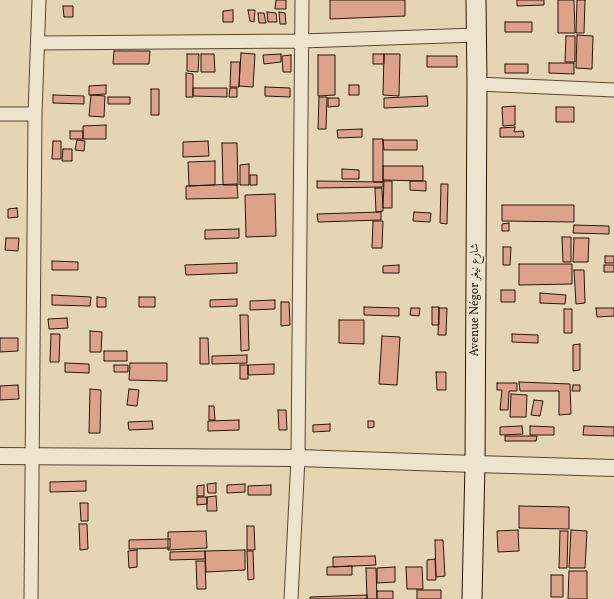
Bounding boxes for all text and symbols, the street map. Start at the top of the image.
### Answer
street label: Avenue Négor شارع نيغر [469,243,483,357]

